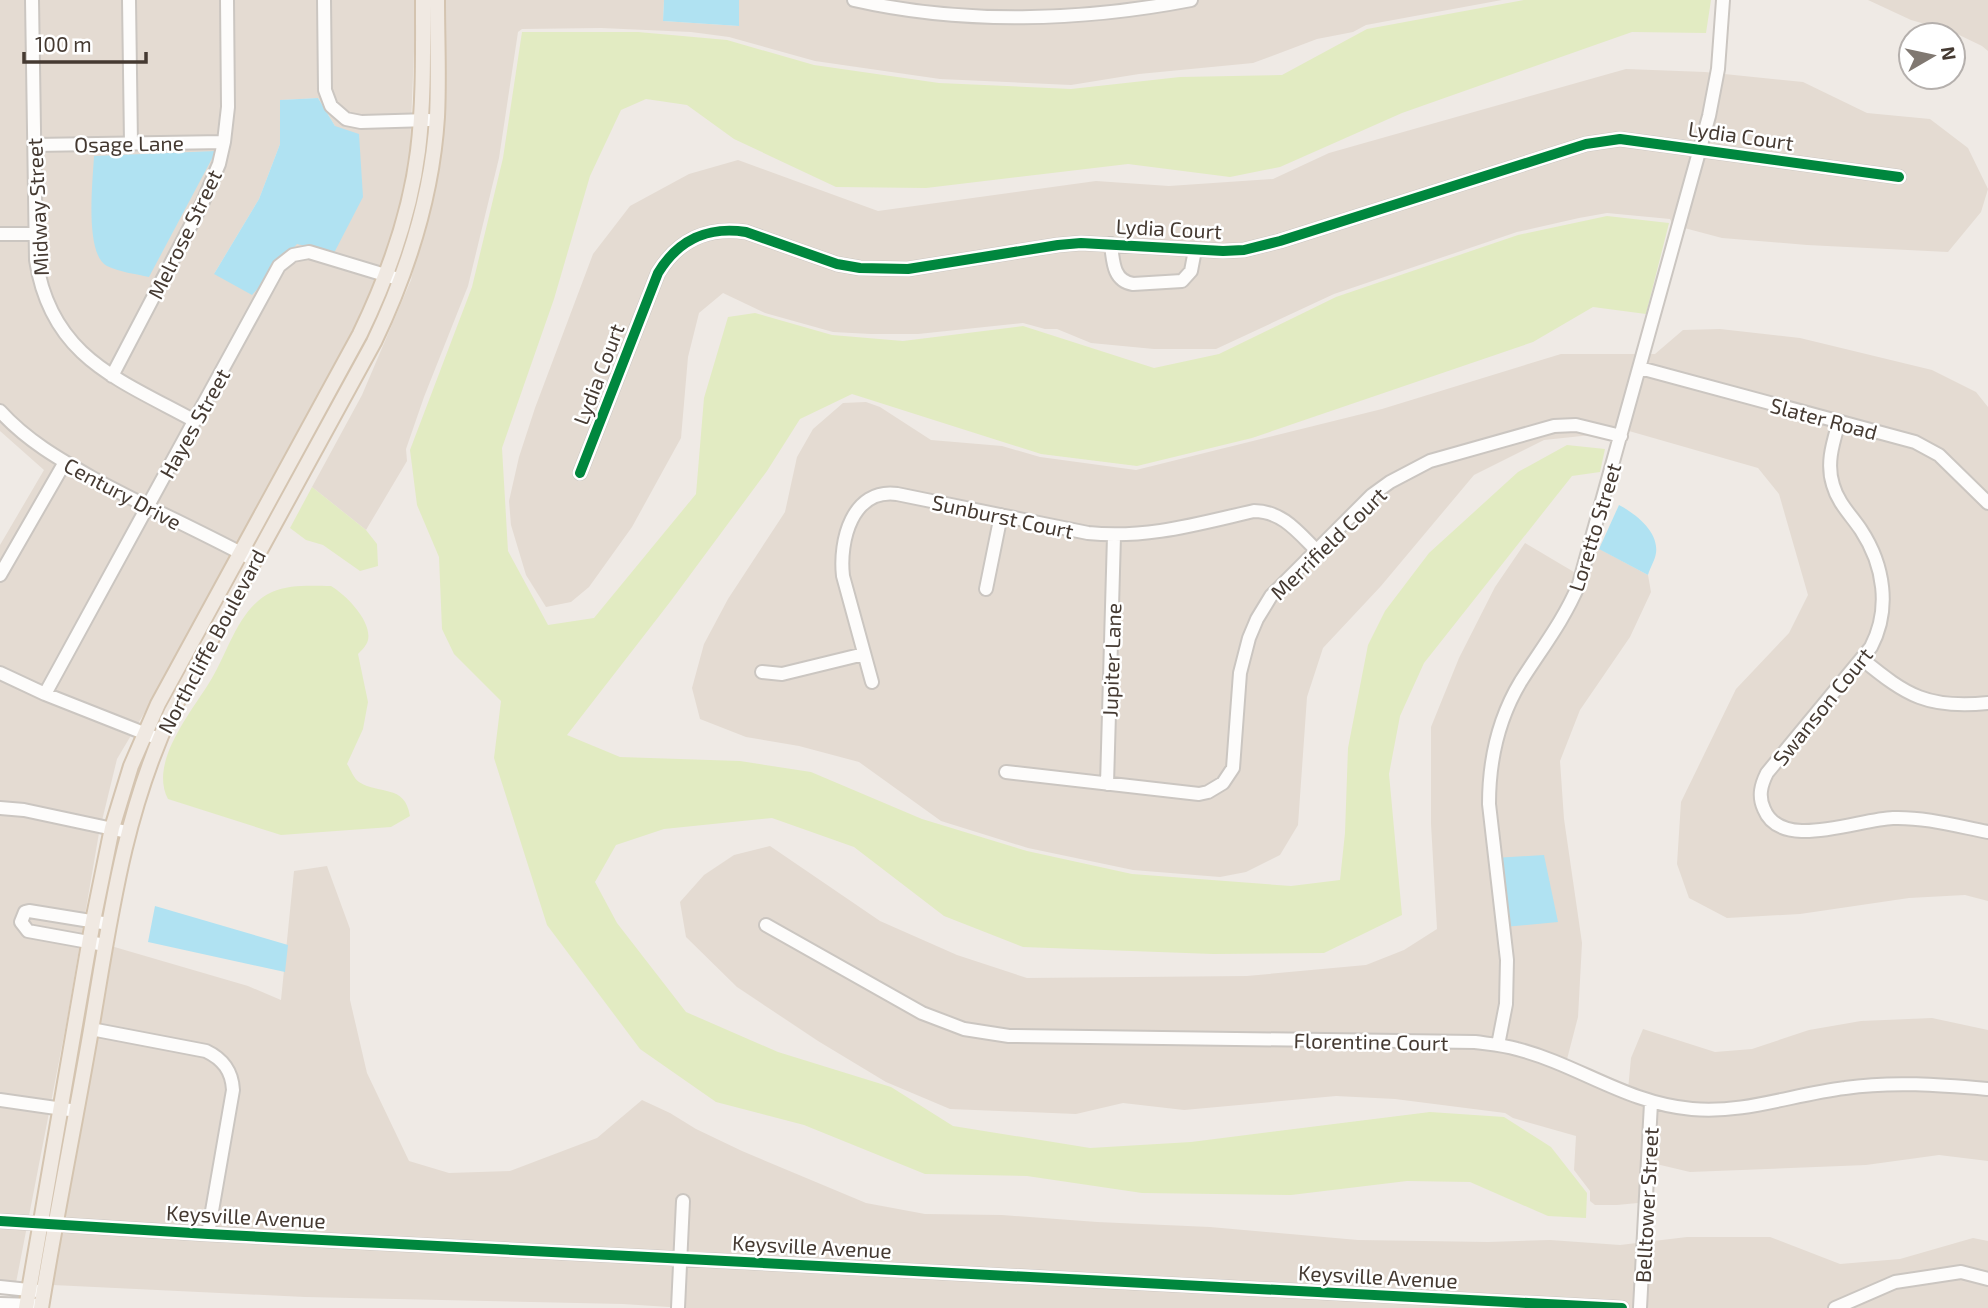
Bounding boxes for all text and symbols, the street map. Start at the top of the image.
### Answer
scale bar [24,21,147,65]
north arrow [1897,21,1967,91]
text: 100 m [35,31,92,56]
text: N [1937,45,1962,62]
street label: Lydia Court [1687,115,1795,155]
street label: Osage Lane [74,130,184,156]
street label: Midway Street [21,137,53,277]
street label: Melrose Street [142,165,226,303]
street label: Lydia Court [1115,213,1223,243]
street label: Lydia Court [567,320,629,428]
street label: Hayes Street [154,364,234,482]
street label: Slater Road [1768,392,1880,444]
street label: Century Drive [60,452,186,534]
street label: Loretto Street [1563,460,1625,594]
street label: Merrifield Court [1265,482,1391,604]
street label: Sunburst Court [930,489,1076,543]
street label: Northcliffe Boulevard [152,545,270,737]
street label: Jupiter Lane [1097,602,1125,718]
street label: Swanson Court [1767,642,1877,770]
street label: Florentine Court [1293,1027,1449,1055]
street label: Belltower Street [1629,1126,1663,1284]
street label: Keysville Avenue [166,1199,326,1233]
street label: Keysville Avenue [732,1229,892,1263]
street label: Keysville Avenue [1298,1259,1458,1293]

